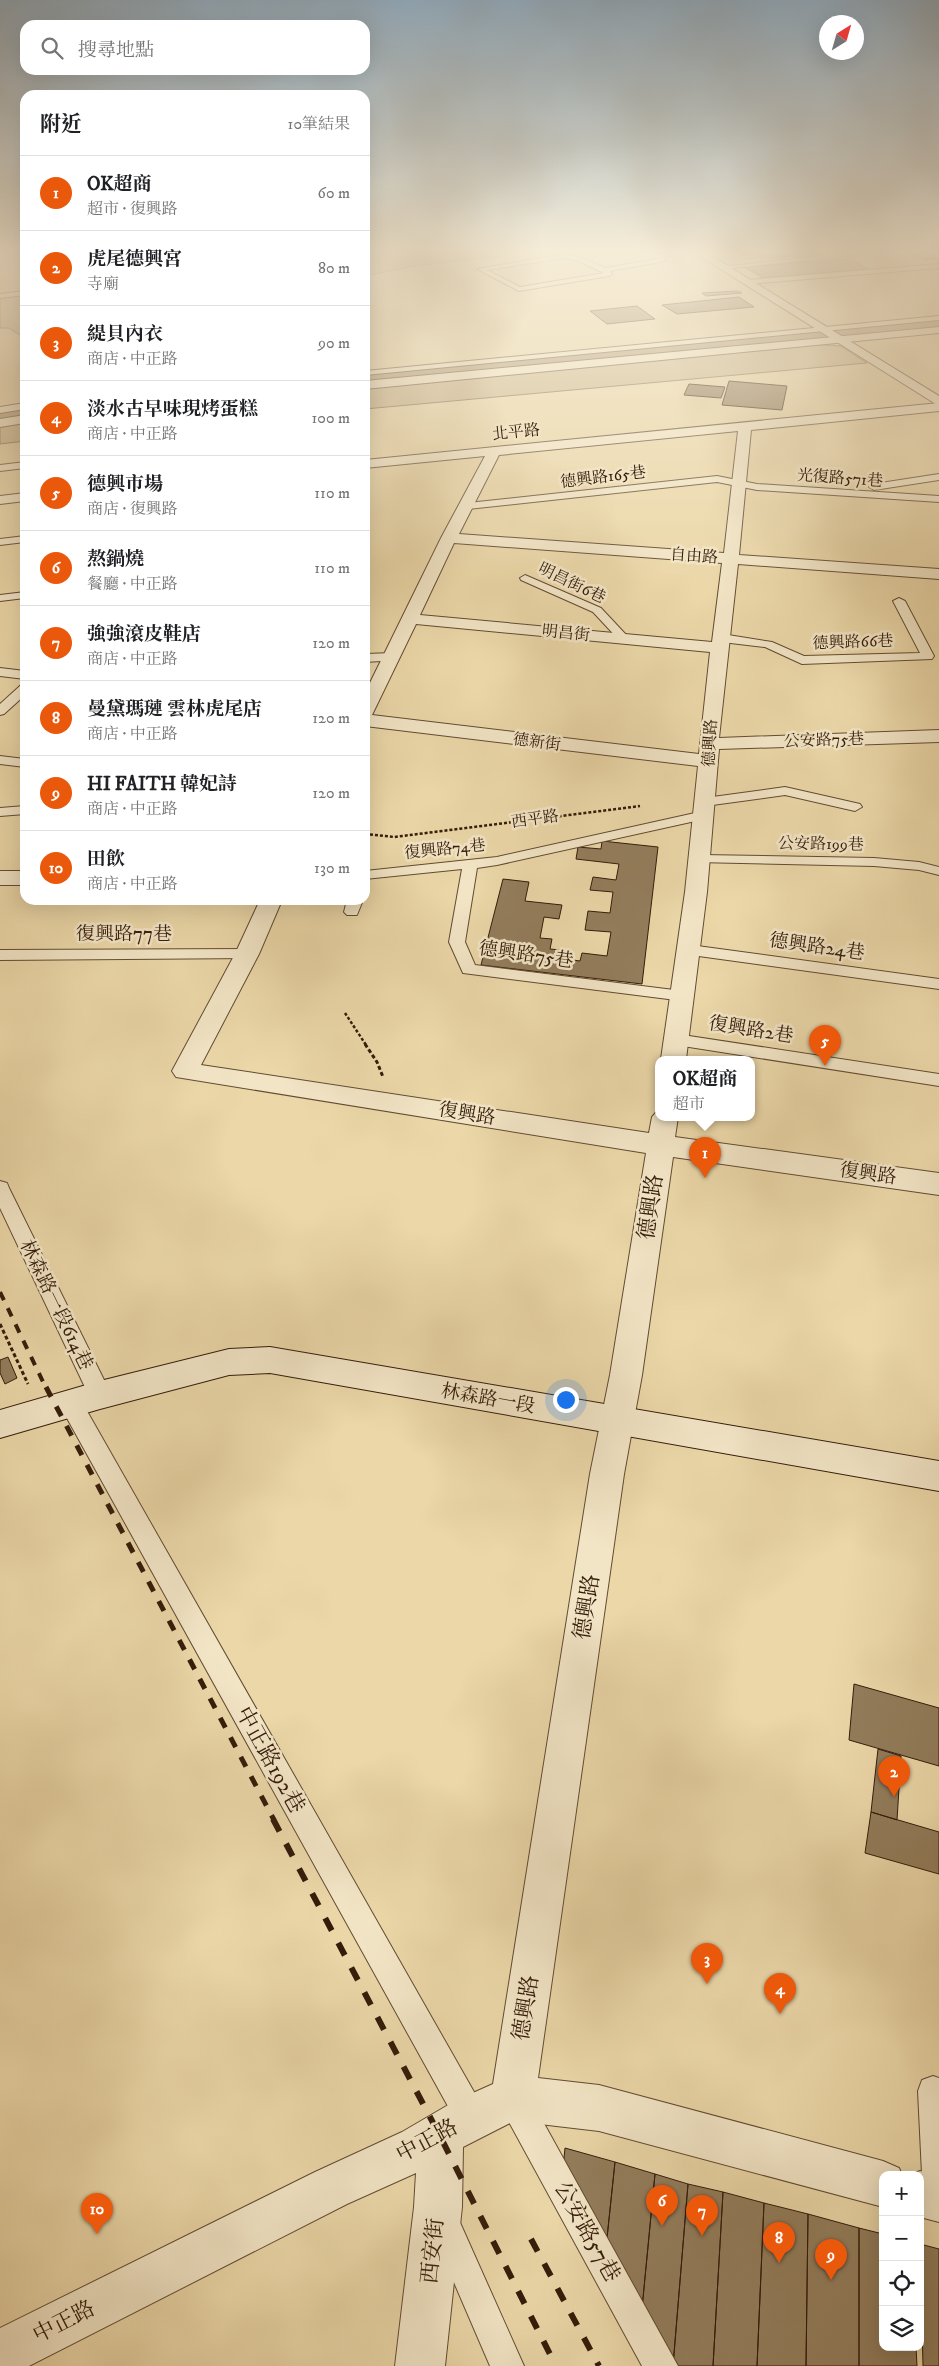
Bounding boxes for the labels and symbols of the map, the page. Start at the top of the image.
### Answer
north arrow [819,15,864,60]
street label: 北平路 [491,420,541,444]
street label: 德興路165巷 [559,462,647,492]
street label: 光復路571巷 [796,465,884,491]
street label: 自由路 [669,544,719,568]
street label: 明昌街6巷 [535,558,609,608]
street label: 明昌街 [541,621,591,645]
street label: 德興路66巷 [812,631,894,653]
street label: 德興路 [699,719,721,767]
street label: 德新街 [512,729,562,755]
street label: 公安路75巷 [784,729,864,751]
street label: 西平路 [510,806,560,832]
street label: 公安路199巷 [778,833,864,855]
street label: 復興路74巷 [403,835,487,863]
street label: 復興路77巷 [76,923,172,946]
street label: 德興路24巷 [768,929,866,965]
street label: 德興路75巷 [477,937,575,973]
street label: 復興路2巷 [707,1012,795,1048]
pin: 5 [809,1025,841,1066]
street label: 復興路 [437,1098,497,1130]
pin: 1 [689,1137,721,1178]
street label: 復興路 [838,1159,898,1189]
street label: 德興路 [633,1172,669,1242]
street label: 林森路一段614巷 [15,1236,97,1374]
street label: 林森路一段 [439,1379,537,1419]
your location [553,1387,579,1413]
street label: 德興路 [569,1572,605,1642]
street label: 中正路192巷 [230,1702,310,1818]
pin: 2 [878,1756,910,1797]
pin: 3 [691,1943,723,1984]
street label: 德興路 [508,1973,544,2043]
pin: 4 [764,1973,796,2014]
street label: 中正路 [392,2114,462,2168]
street label: 公安路57巷 [548,2177,626,2287]
pin: 6 [646,2185,678,2226]
pin: 10 [81,2193,113,2234]
pin: 7 [686,2195,718,2236]
street label: 西安街 [416,2217,450,2285]
pin: 8 [763,2222,795,2263]
pin: 9 [815,2239,847,2280]
street label: 中正路 [28,2295,100,2349]

